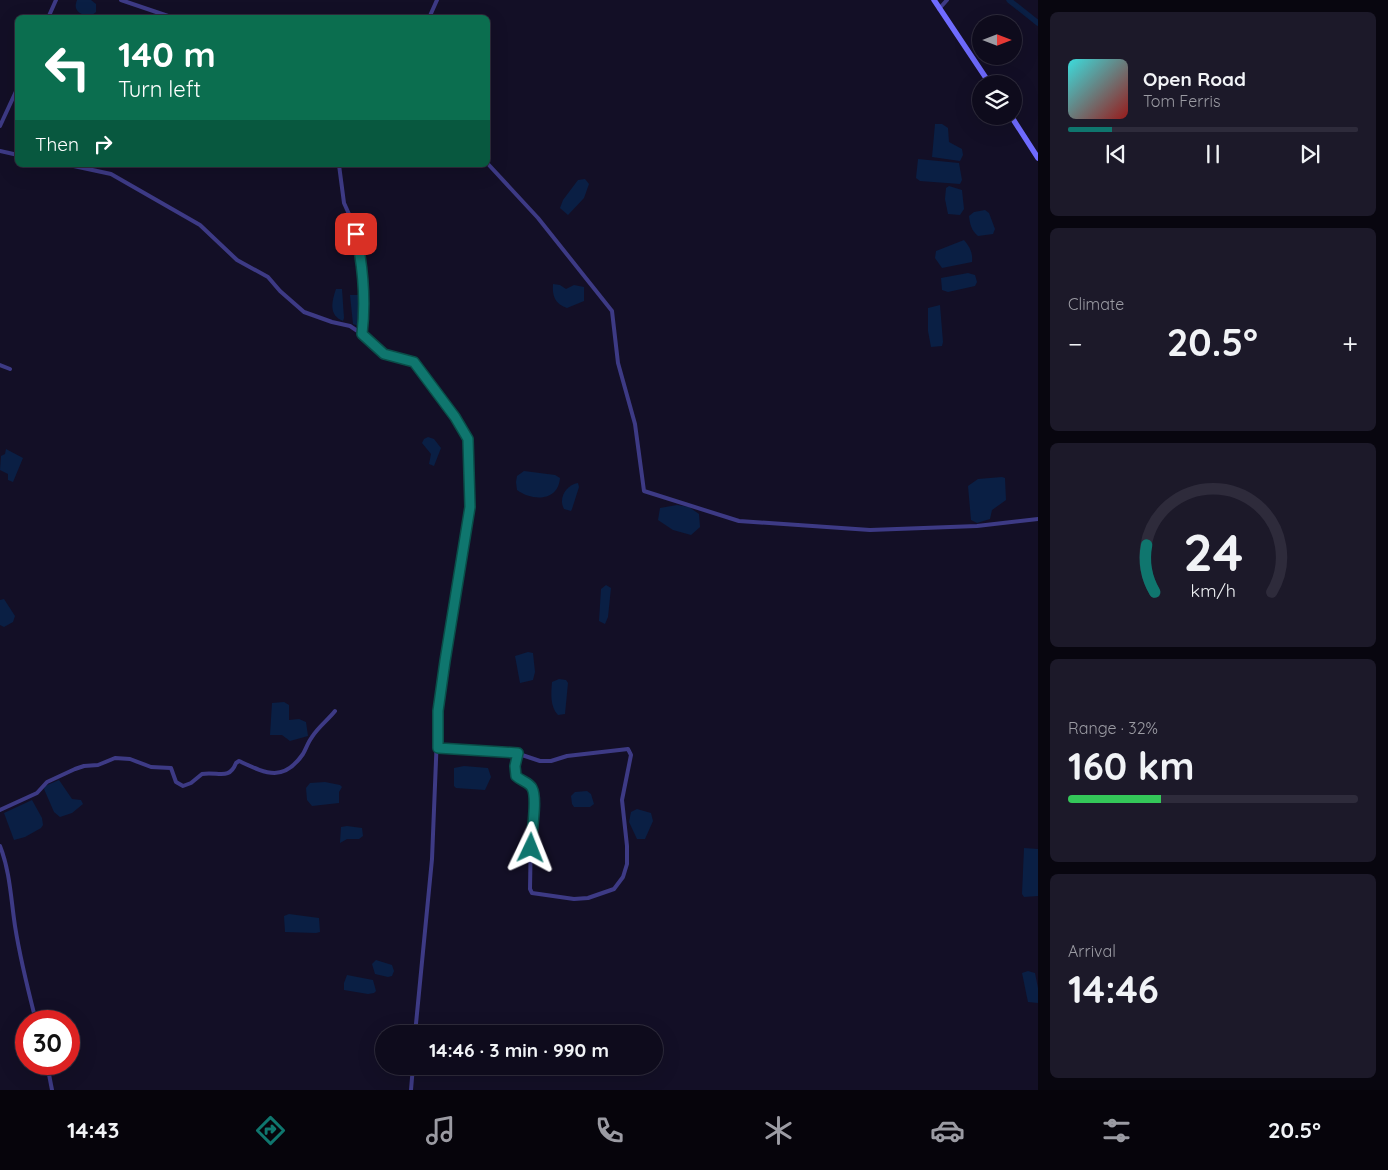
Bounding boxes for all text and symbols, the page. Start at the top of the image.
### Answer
north arrow [972,15,1022,65]
map controls [972,15,1022,125]
text: 140 m [118,32,216,76]
icon: left [35,35,100,100]
text: Open Road [1143,67,1246,91]
text: Turn left [118,75,201,103]
button: layers [972,75,1022,125]
text: Tom Ferris [1143,91,1220,111]
icon: right [89,130,117,158]
text: Then [35,132,79,156]
icon: previous [1102,140,1130,168]
icon: pause [1199,140,1227,168]
icon: next [1296,140,1324,168]
pin [335,213,377,255]
icon: arrive [342,220,370,248]
text: Climate [1068,294,1124,314]
text: 20.5° [1167,318,1258,366]
text: − [1068,326,1083,361]
text: + [1342,326,1358,361]
text: 24 [1183,519,1243,584]
text: km/h [1190,579,1236,601]
text: Range · 32% [1068,718,1158,738]
text: 160 km [1068,742,1194,790]
position arrow [504,821,556,873]
text: Arrival [1068,941,1116,961]
text: 14:46 [1068,965,1159,1013]
speed limit sign: 30 [15,1010,80,1075]
text: 14:46 · 3 min · 990 m [429,1038,609,1062]
icon: directions [253,1113,288,1148]
icon: music [423,1113,458,1148]
icon: phone [592,1113,627,1148]
icon: climate [761,1113,796,1148]
icon: car [930,1113,965,1148]
icon: filters [1099,1113,1134,1148]
text: 14:43 [67,1116,119,1144]
text: 20.5° [1268,1116,1321,1144]

